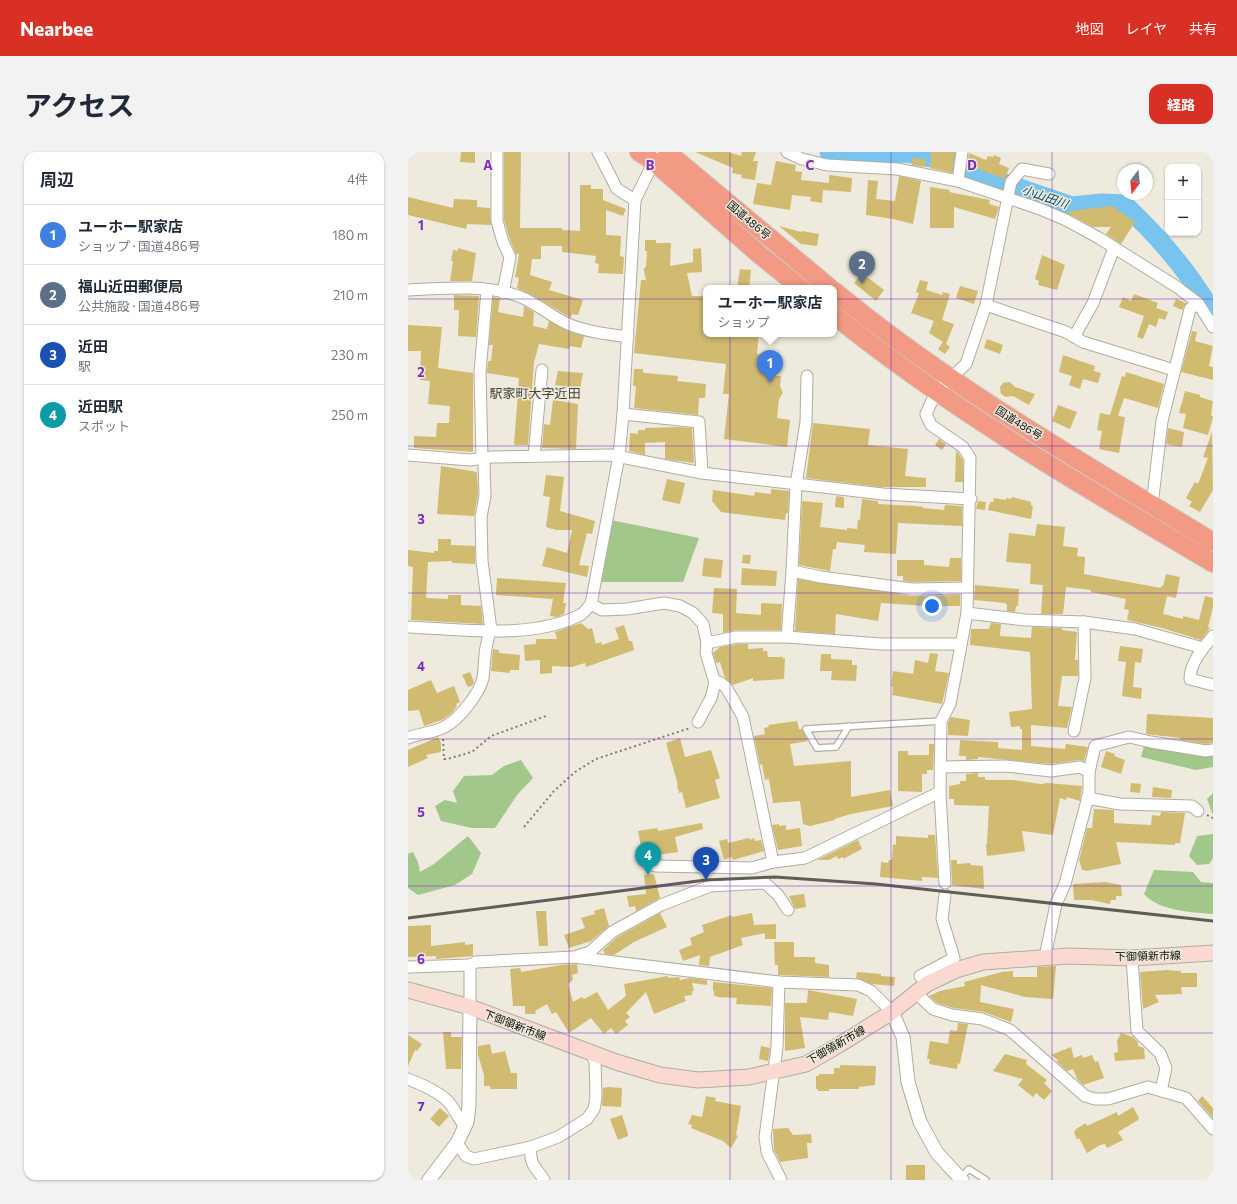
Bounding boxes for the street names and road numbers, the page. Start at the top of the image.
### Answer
street label: 国道486号 [725,198,774,242]
street label: 国道486号 [993,403,1045,442]
street label: 下御領新市線 [1115,948,1181,963]
street label: 下御領新市線 [482,1007,548,1042]
street label: 下御領新市線 [804,1022,868,1067]

